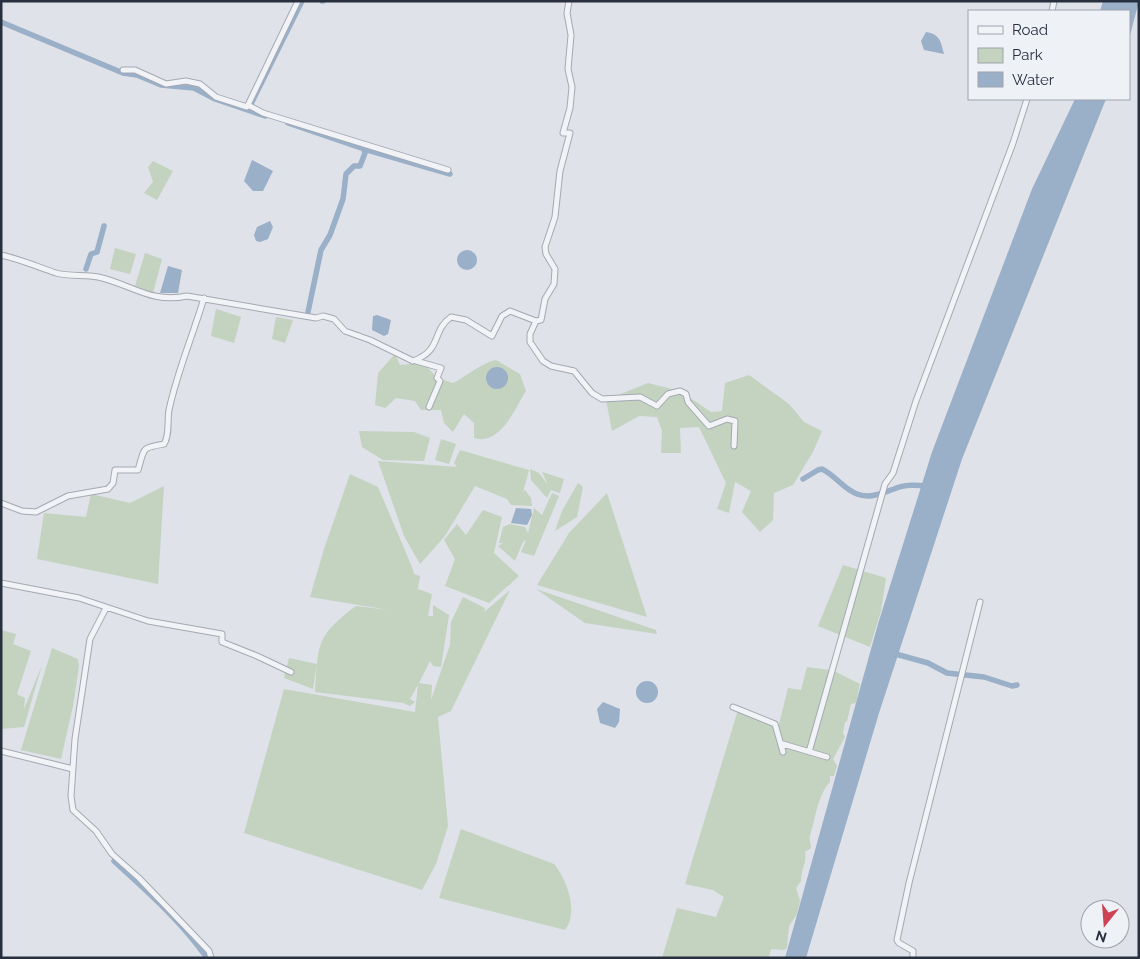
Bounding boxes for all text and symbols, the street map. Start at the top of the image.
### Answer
legend [968,10,1130,100]
text: Road [1012,21,1048,39]
text: Park [1012,46,1043,64]
text: Water [1012,71,1055,89]
north arrow [1080,899,1130,949]
text: N [1094,927,1109,946]

